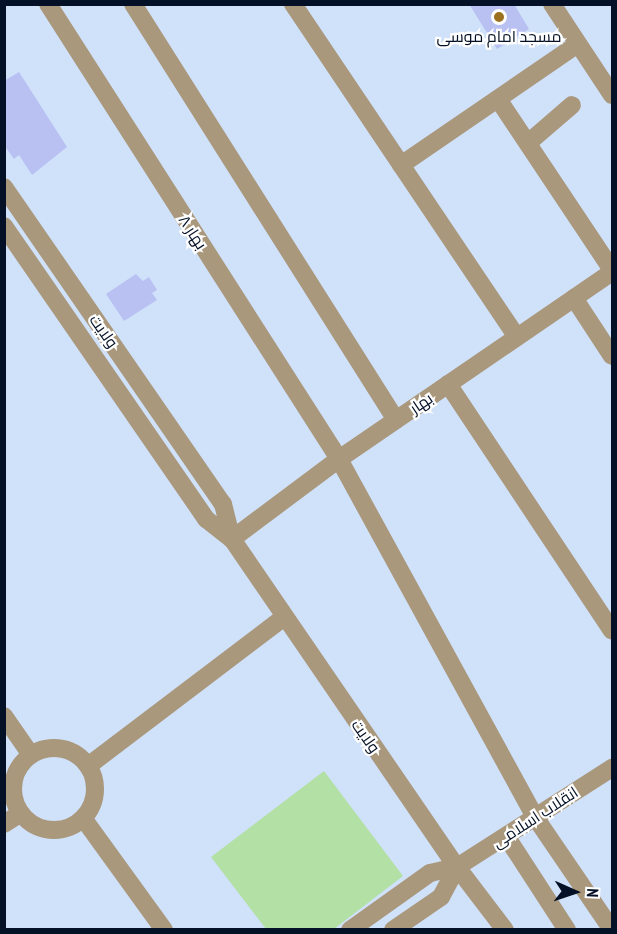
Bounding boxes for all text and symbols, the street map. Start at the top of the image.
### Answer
marker: مسجد امام موسی [492,10,506,24]
place label: مسجد امام موسی [436,26,562,46]
street label: بهار ۸ [175,211,211,253]
street label: ولایت [86,311,122,351]
street label: بهار [406,388,436,418]
street label: ولایت [348,716,384,756]
street label: انقلاب اسلامی [489,782,581,852]
north arrow [545,862,605,922]
text: N [583,888,603,898]

